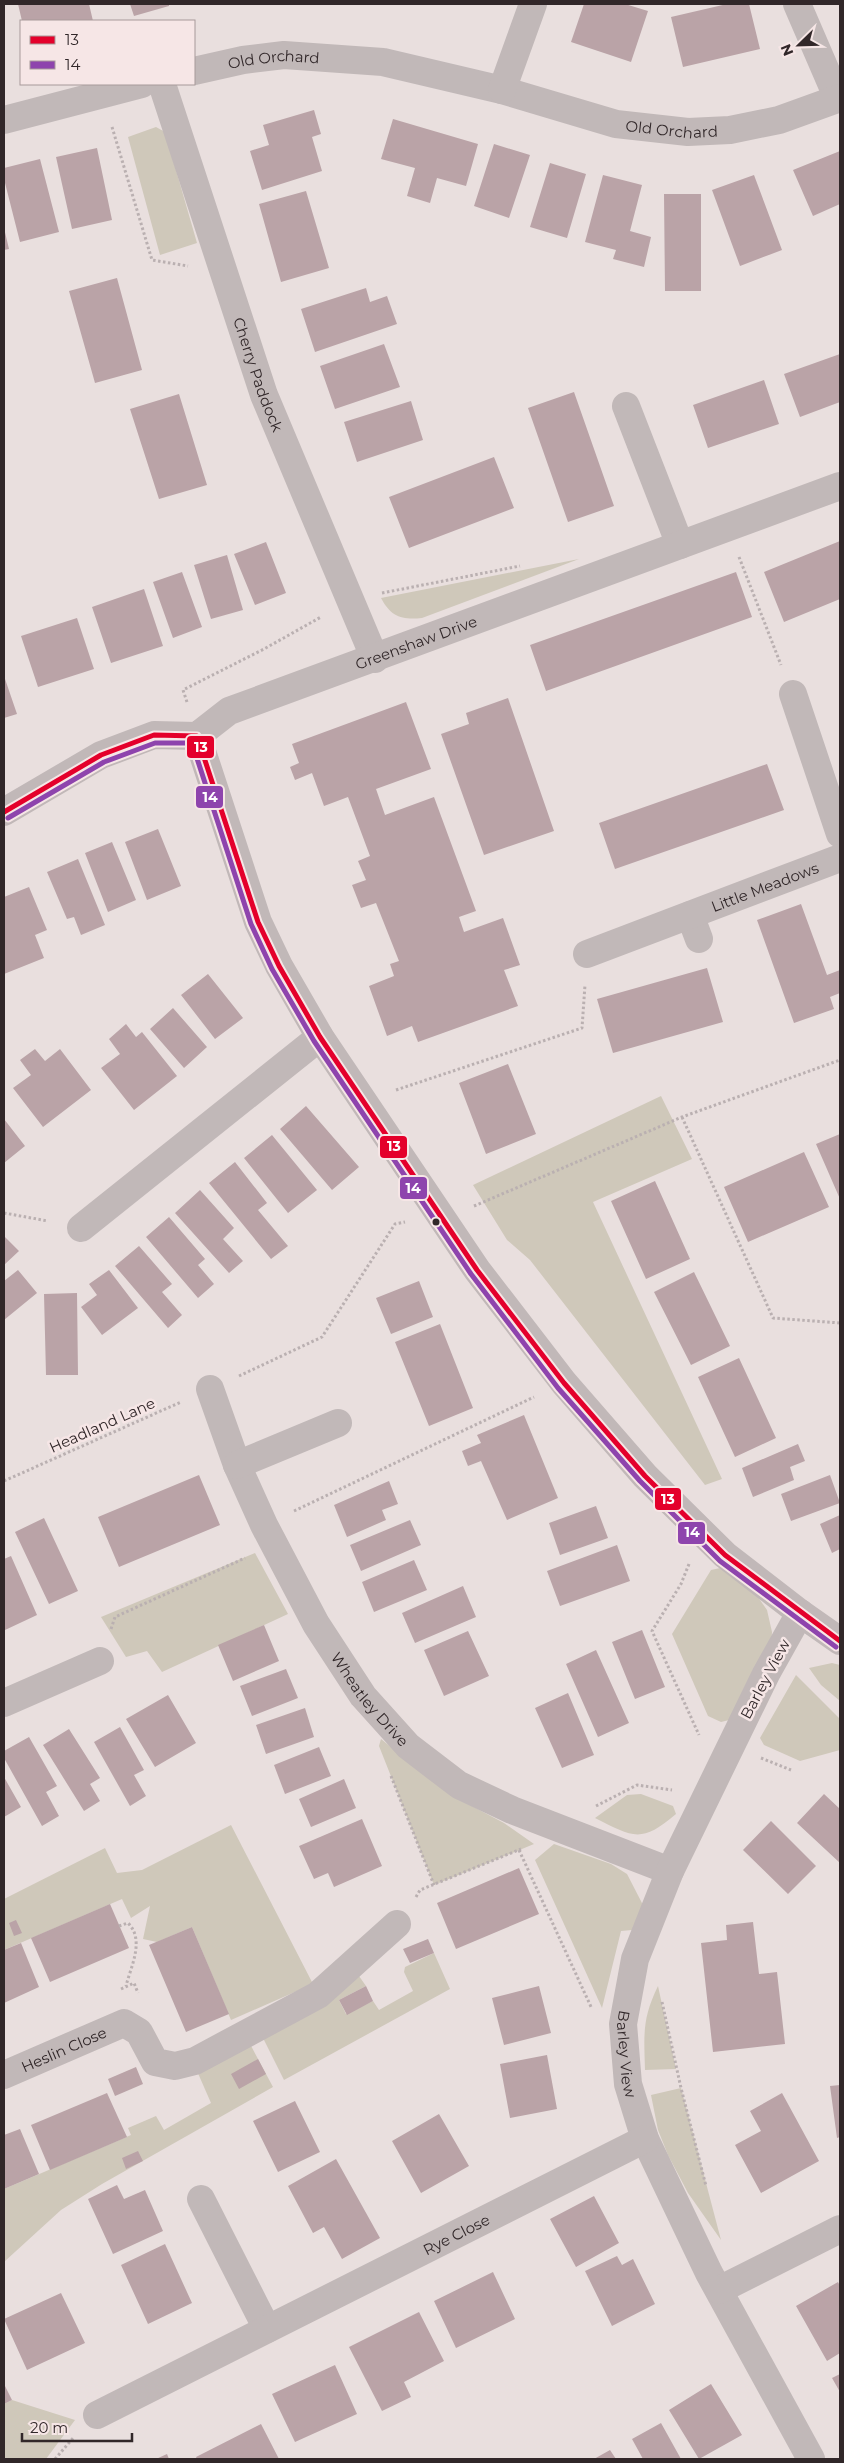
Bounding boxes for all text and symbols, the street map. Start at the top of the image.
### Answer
legend [20,20,195,85]
north arrow [774,20,824,70]
text: 13 [65,30,79,49]
text: N [777,41,798,59]
street label: Old Orchard [226,45,320,73]
text: 14 [65,55,80,74]
street label: Old Orchard [625,116,718,142]
street label: Cherry Paddock [230,315,288,434]
street label: Greenshaw Drive [352,611,479,673]
line badge: 13 [186,735,215,759]
text: 13 [194,738,208,756]
line badge: 14 [195,785,224,809]
text: 14 [202,788,218,806]
street label: Little Meadows [708,858,821,916]
line badge: 13 [379,1135,408,1159]
text: 13 [387,1137,401,1155]
line badge: 14 [399,1176,428,1200]
text: 14 [405,1179,421,1197]
unlabelled marker [431,1217,441,1227]
street label: Headland Lane [46,1393,158,1457]
line badge: 13 [654,1487,682,1511]
text: 13 [661,1490,675,1508]
line badge: 14 [677,1521,706,1545]
text: 14 [684,1523,700,1541]
street label: Barley View [736,1635,794,1722]
street label: Wheatley Drive [327,1648,413,1750]
street label: Barley View [613,2009,641,2101]
street label: Heslin Close [18,2022,109,2076]
street label: Rye Close [419,2209,493,2259]
scale bar [22,2410,132,2442]
text: 20 m [30,2418,68,2437]

